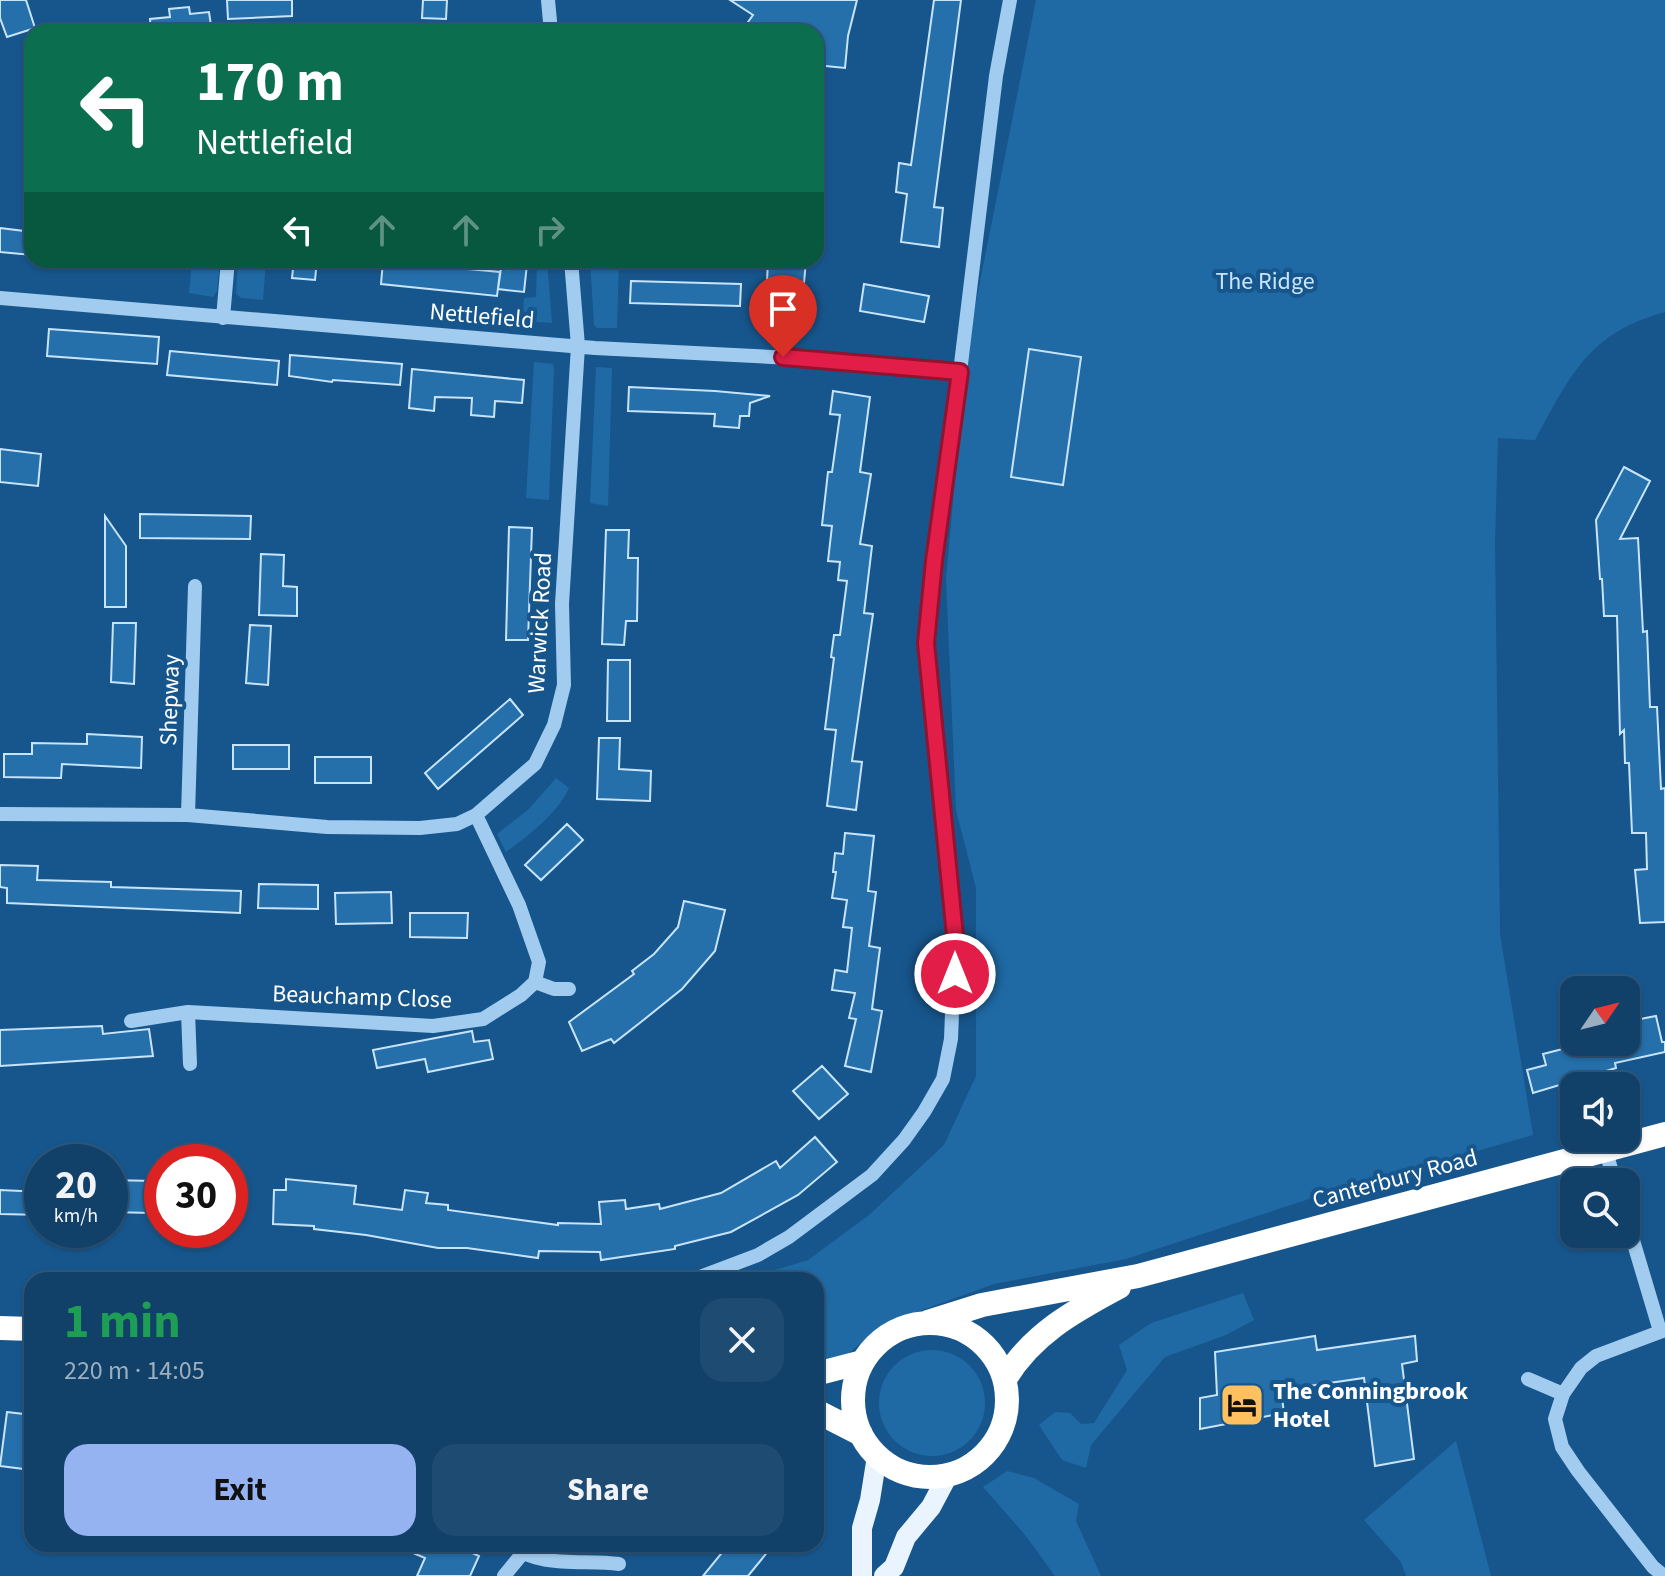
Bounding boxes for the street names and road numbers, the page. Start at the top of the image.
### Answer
street label: Nettlefield [428,294,536,338]
street label: Warwick Road [519,551,561,695]
street label: Shepway [151,654,189,746]
street label: Beauchamp Close [272,976,452,1018]
street label: Canterbury Road [1308,1140,1482,1218]

